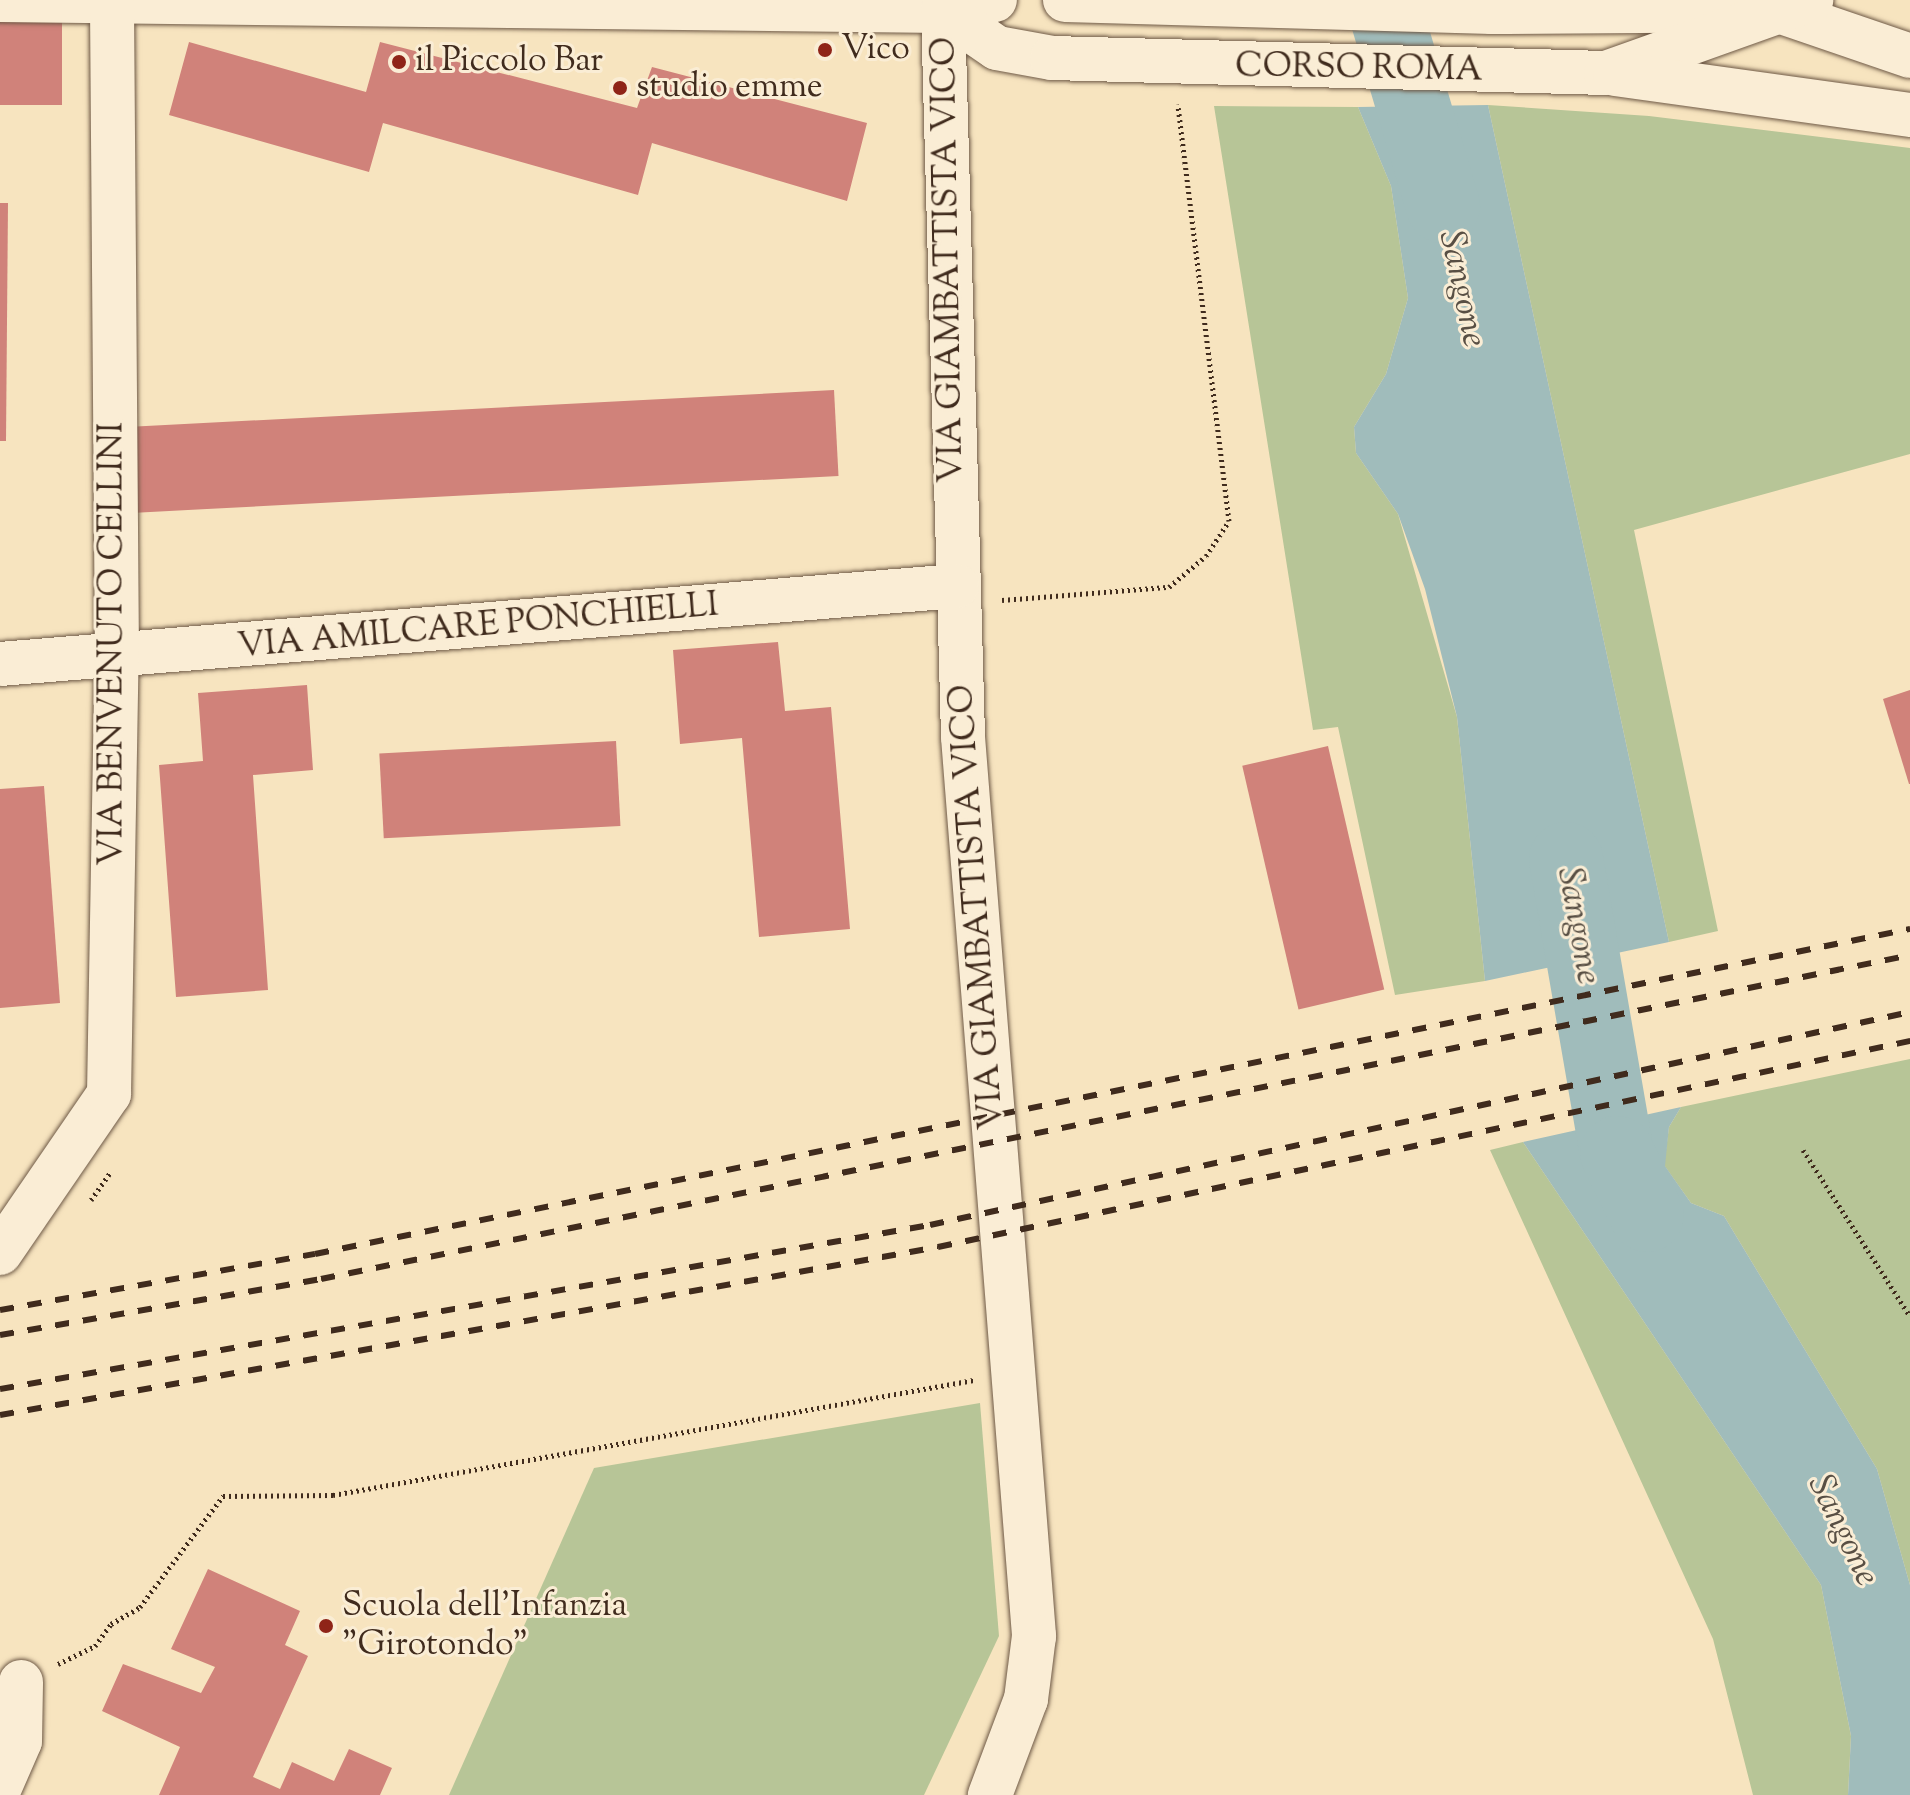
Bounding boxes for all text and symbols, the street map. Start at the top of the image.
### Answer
place label: Vico [841,30,910,70]
street label: VIA GIAMBATTISTA VICO [925,37,973,483]
marker: Vico [816,41,834,59]
place label: il Piccolo Bar [415,42,603,82]
street label: CORSO ROMA [1235,46,1483,92]
marker: il Piccolo Bar [390,53,408,71]
place label: studio emme [636,68,823,108]
marker: studio emme [611,79,629,97]
water label: Sangone [1428,227,1494,351]
street label: VIA BENVENUTO CELLINI [93,422,133,866]
street label: VIA AMILCARE PONCHIELLI [236,586,720,668]
street label: VIA GIAMBATTISTA VICO [942,683,1014,1131]
water label: Sangone [1545,864,1609,988]
water label: Sangone [1797,1468,1887,1594]
place label: Scuola dell'Infanzia "Girotondo" [342,1586,627,1666]
marker: Scuola dell'Infanzia "Girotondo" [317,1617,335,1635]

